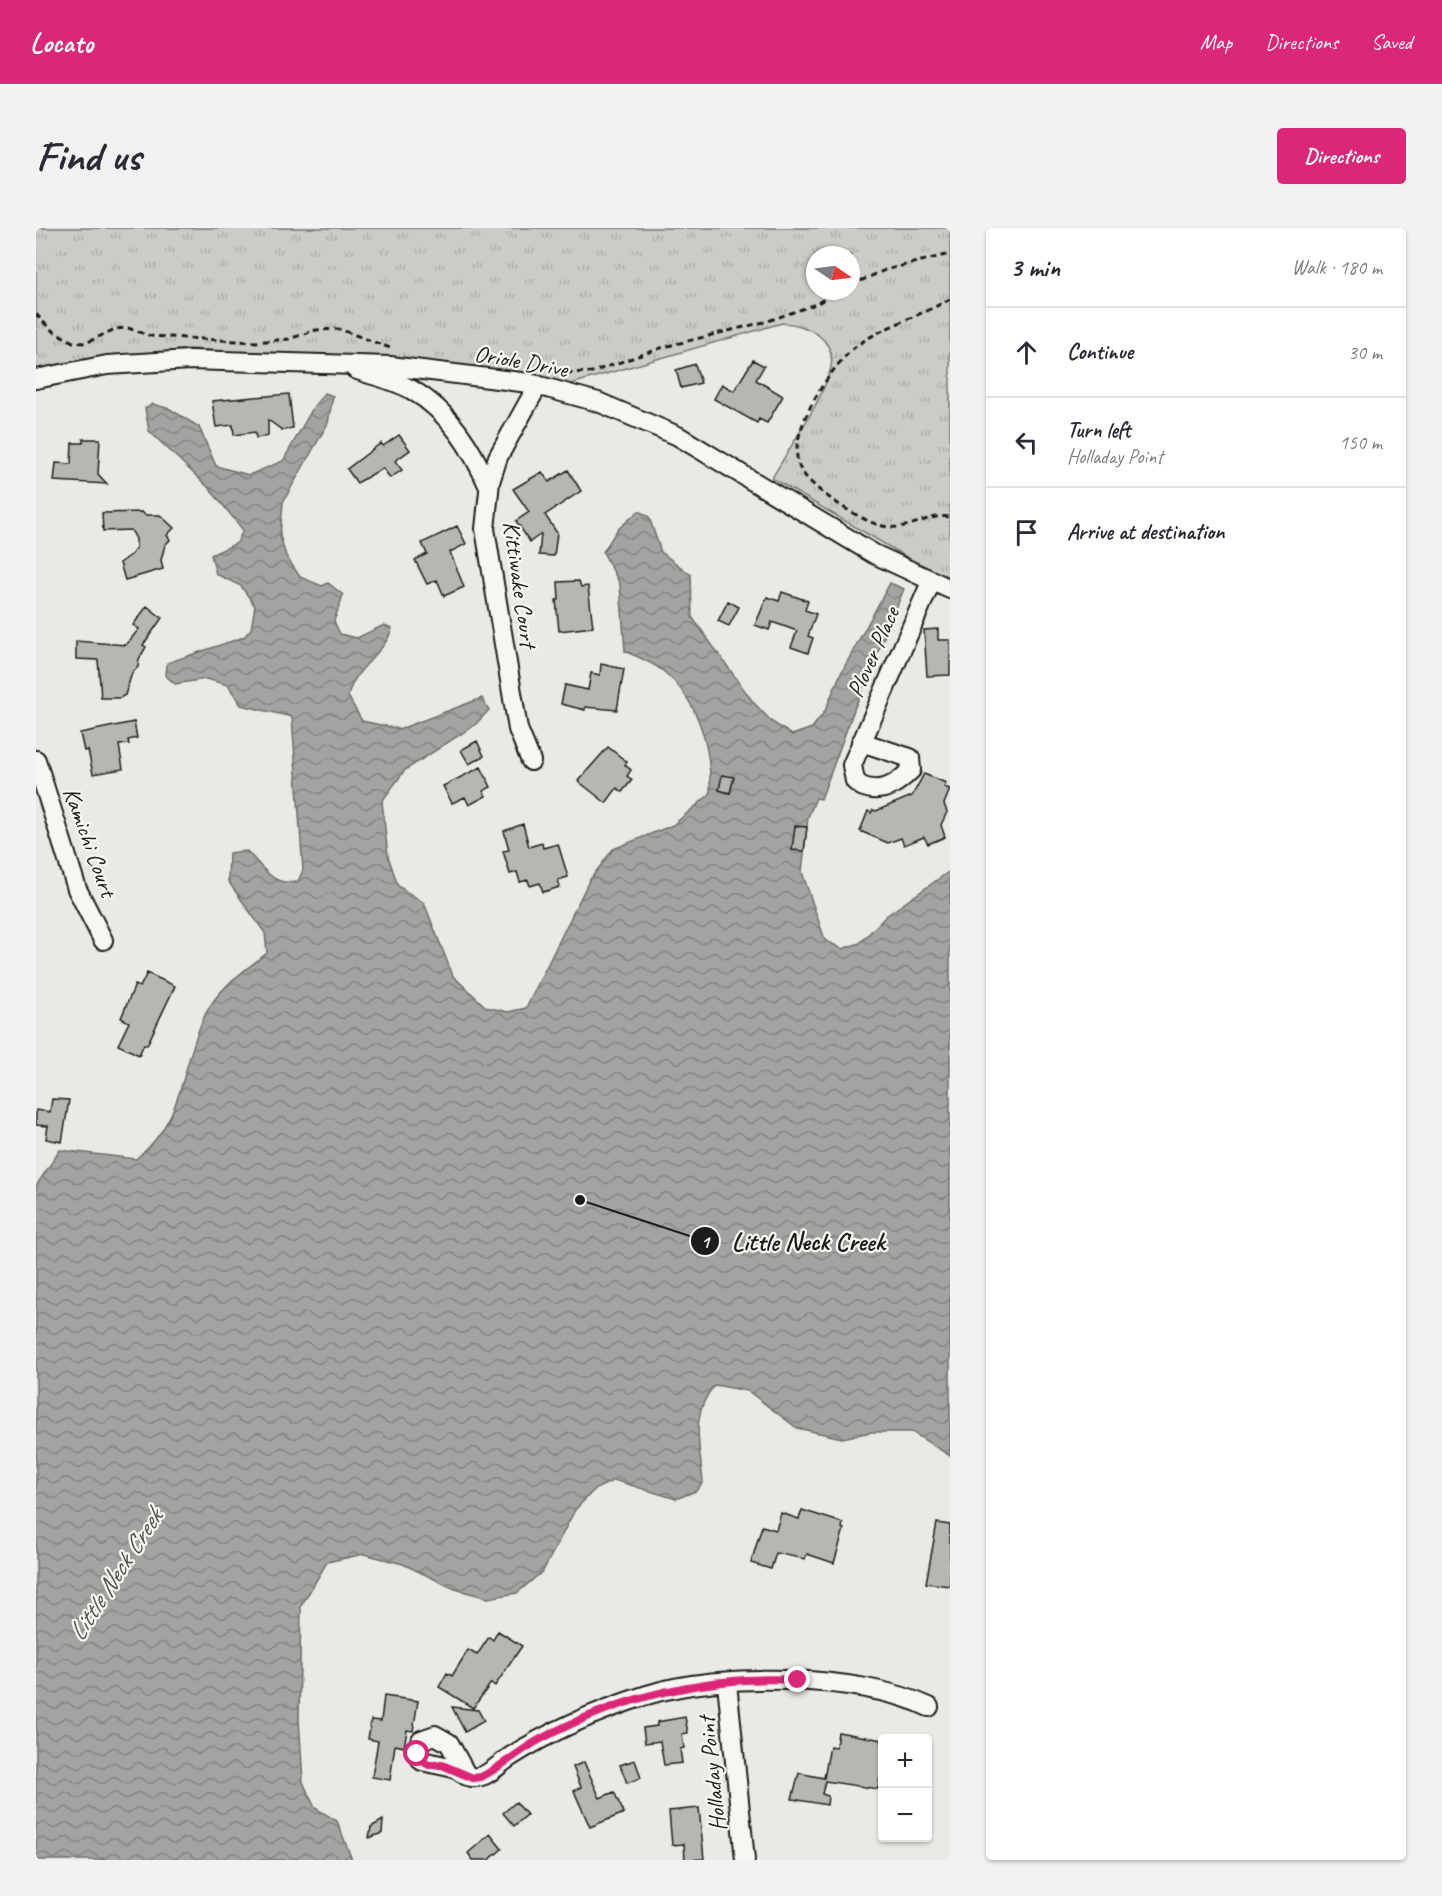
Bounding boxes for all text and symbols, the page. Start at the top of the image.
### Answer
text: Locato [30,25,93,60]
text: Map [1200,29,1232,55]
text: Directions [1265,29,1338,55]
text: Saved [1371,29,1412,55]
button: Directions [1277,128,1406,184]
text: Find us [36,130,141,183]
north arrow [806,246,860,300]
text: 3 min [1010,251,1060,284]
text: Walk · 180 m [1292,255,1382,280]
icon: ahead [1010,336,1043,369]
street label: Oriole Drive [472,338,572,384]
text: Continue [1067,338,1133,366]
text: 30 m [1348,340,1382,365]
text: Turn left [1067,416,1131,444]
icon: left [1010,426,1043,459]
text: 150 m [1339,430,1382,455]
text: Holladay Point [1067,444,1163,469]
icon: arrive [1010,516,1043,549]
text: Arrive at destination [1067,518,1224,546]
street label: Kittiwake Court [496,519,544,652]
street label: Plover Place [840,600,907,702]
street label: Kamichi Court [56,783,124,903]
callout: Little Neck Creek [690,1219,896,1263]
text: Little Neck Creek [732,1225,887,1258]
text: 1 [701,1231,711,1253]
water label: Little Neck Creek [60,1499,172,1647]
route end [784,1666,810,1692]
street label: Holladay Point [691,1712,733,1833]
map controls [878,1734,932,1842]
button: + [878,1734,932,1788]
route start [403,1740,429,1766]
button: − [878,1788,932,1842]

